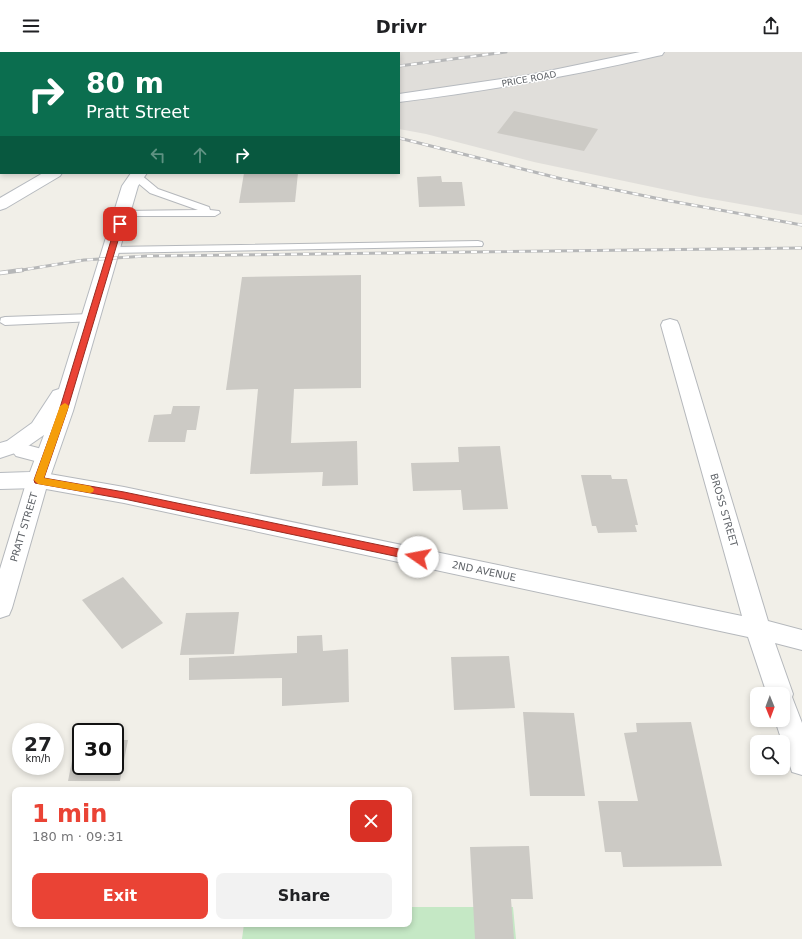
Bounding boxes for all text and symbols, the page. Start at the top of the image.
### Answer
icon: menu [20,15,42,37]
icon: share [760,15,782,37]
text: Drivr [376,16,426,37]
text: 80 m [86,67,164,100]
icon: right [20,68,72,120]
street label: PRICE ROAD [501,69,557,89]
text: Pratt Street [86,101,190,122]
icon: left [147,144,169,166]
icon: ahead [189,144,211,166]
icon: right [231,144,253,166]
pin [103,207,137,241]
icon: arrive [109,213,131,235]
street label: BROSS STREET [708,472,740,549]
street label: PRATT STREET [8,490,40,563]
position arrow [397,536,439,578]
street label: 2ND AVENUE [451,559,517,583]
north arrow [750,687,790,727]
map controls [750,687,790,775]
speed limit sign: 30 [72,723,124,775]
text: 27 [24,732,52,756]
button: search [750,735,790,775]
text: km/h [25,753,51,764]
text: 1 min [32,800,107,828]
button: close [350,800,392,842]
text: 180 m · 09:31 [32,829,123,844]
button: Exit [32,873,208,919]
button: Share [216,873,392,919]

